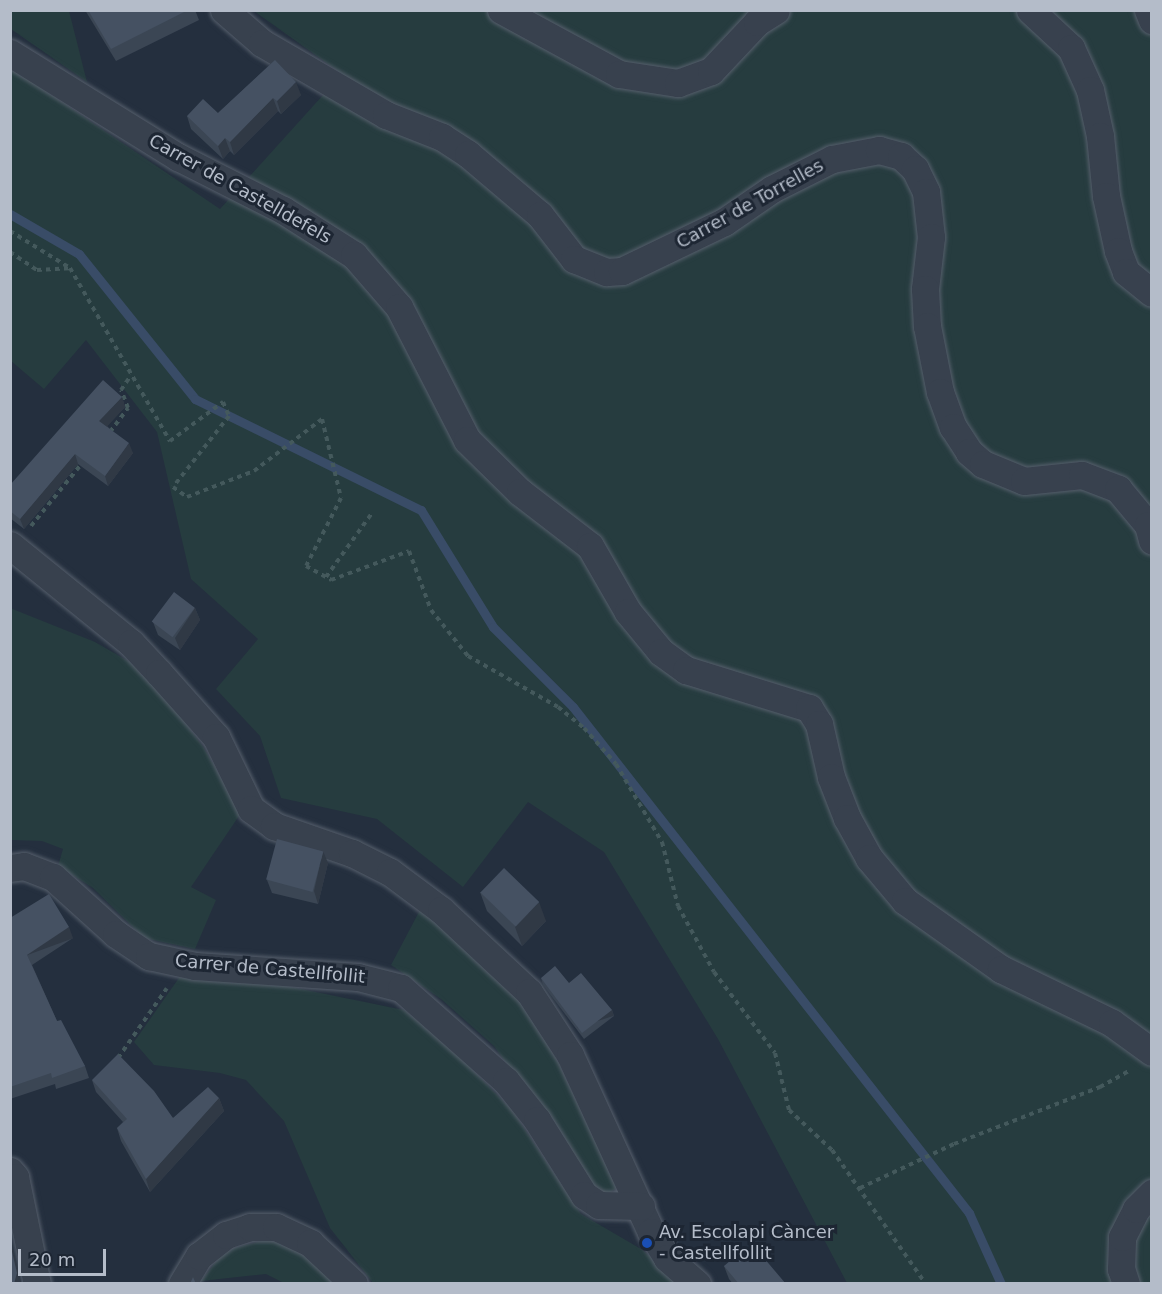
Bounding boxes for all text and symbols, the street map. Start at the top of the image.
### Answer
street label: Carrer de Castelldefels [145,130,335,248]
street label: Carrer de Torrelles [673,155,827,253]
street label: Carrer de Castellfollit [174,950,366,988]
place label: Av. Escolapi Càncer - Castellfollit [659,1222,834,1264]
marker: Av. Escolapi Càncer - Castellfollit [640,1236,654,1250]
scale bar [21,1237,110,1275]
text: 20 m [29,1249,75,1270]

